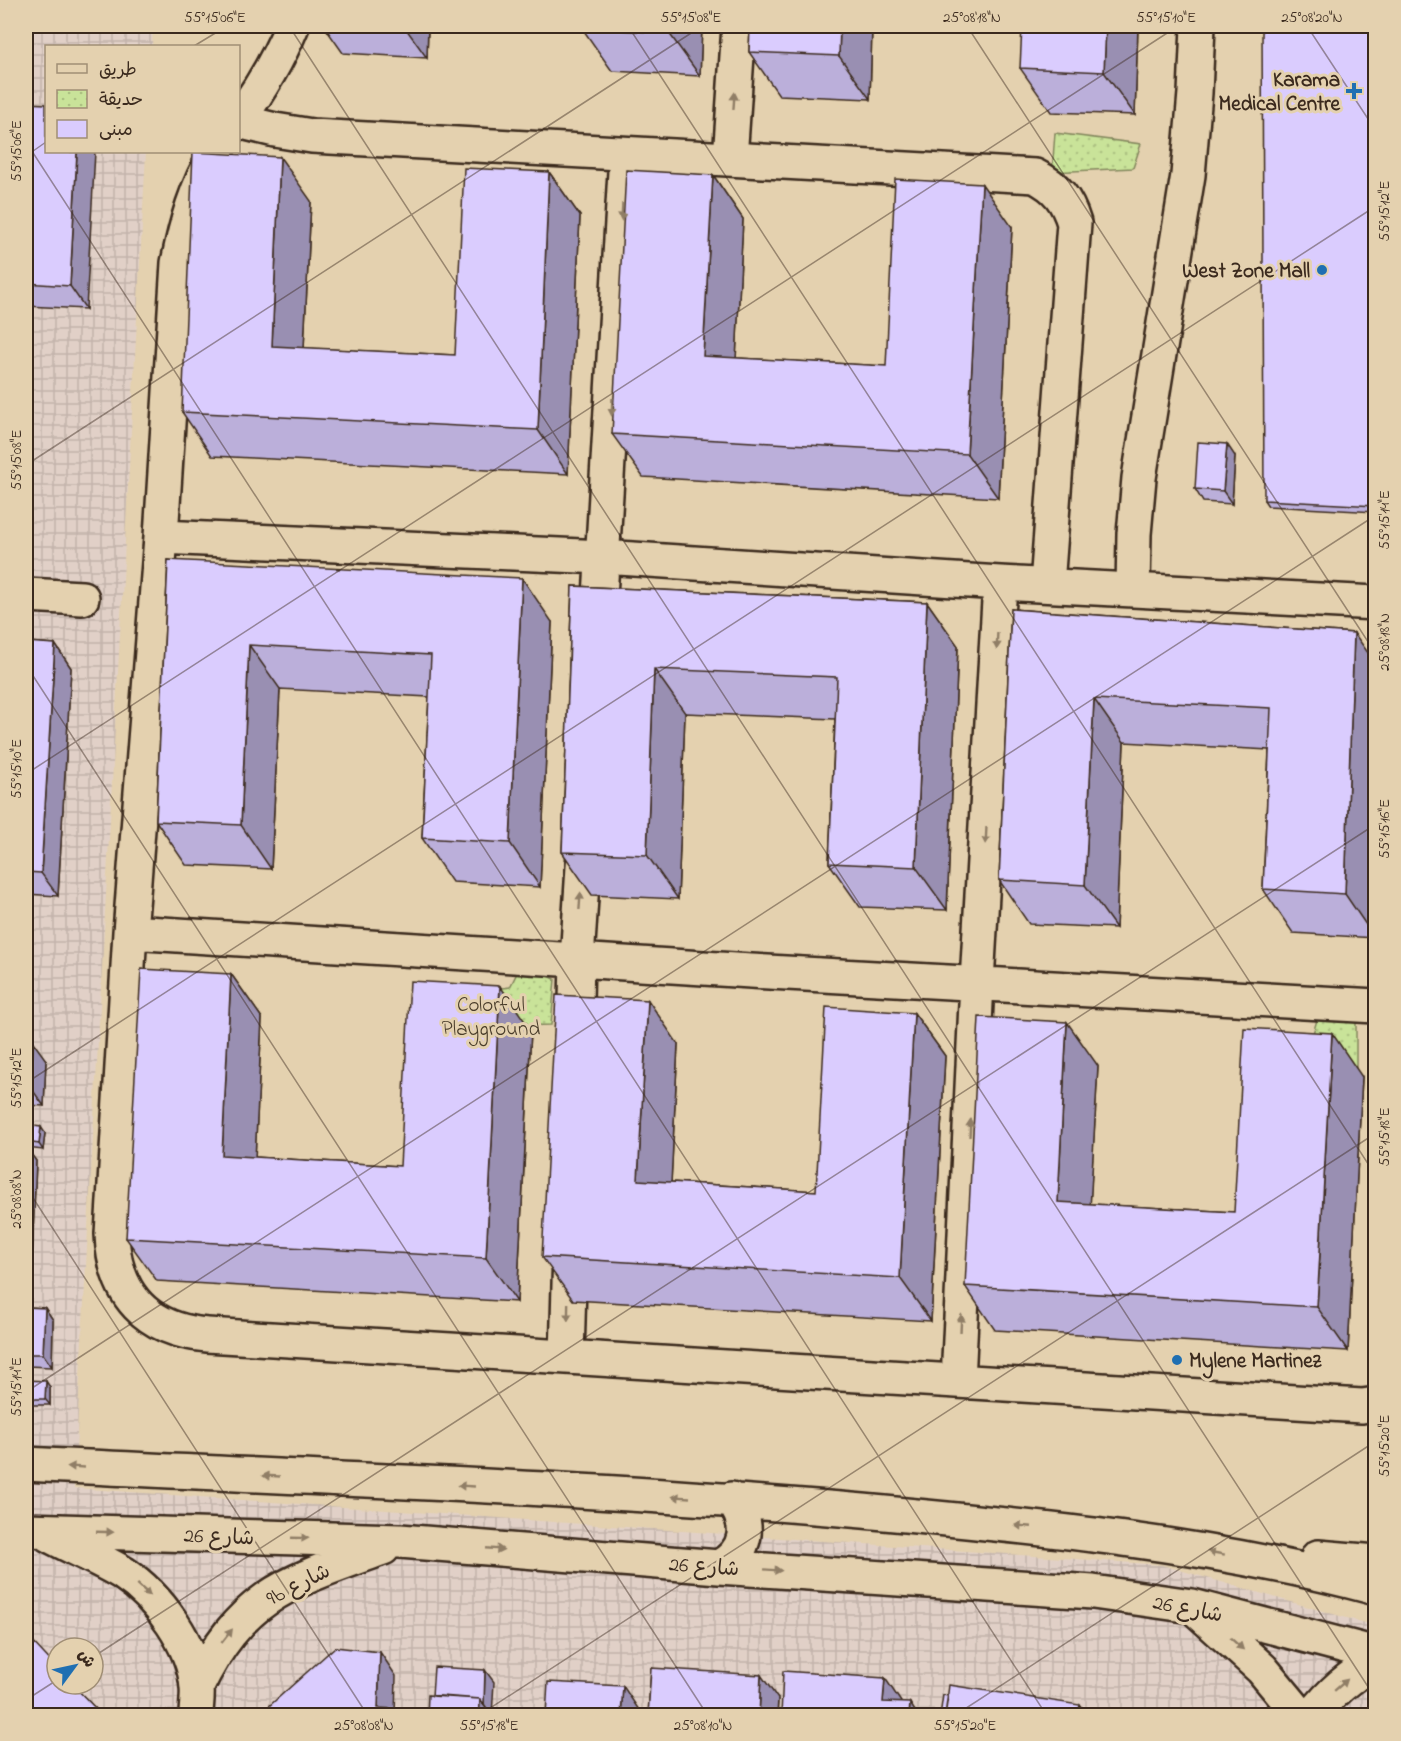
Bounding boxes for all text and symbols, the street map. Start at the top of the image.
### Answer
text: 55°15'06"E [184,7,246,29]
text: 55°15'08"E [661,7,721,29]
text: 25°08'18"N [943,7,1001,29]
text: 55°15'10"E [1136,7,1196,29]
text: 25°08'20"N [1281,7,1343,29]
legend [45,45,240,153]
text: طريق [99,58,137,84]
place label: Karama Medical Centre [1219,66,1341,120]
marker: Karama Medical Centre [1345,82,1363,100]
text: حديقة [99,88,143,114]
one-way arrow [729,91,738,110]
text: مبنى [99,118,133,144]
text: 55°15'06"E [6,120,28,182]
text: 55°15'12"E [1374,181,1396,241]
one-way arrow [618,203,627,222]
place label: West Zone Mall [1182,257,1310,287]
marker: West Zone Mall [1315,263,1329,277]
one-way arrow [607,398,616,417]
text: 55°15'08"E [6,430,28,490]
text: 55°15'14"E [1374,490,1396,550]
text: 25°08'18"N [1374,613,1396,671]
one-way arrow [992,632,1001,651]
text: 55°15'10"E [6,739,28,799]
text: 55°15'16"E [1374,799,1396,859]
one-way arrow [981,826,990,845]
one-way arrow [576,892,585,911]
park label: Colorful Playground [442,991,540,1047]
text: 55°15'12"E [6,1048,28,1108]
text: 55°15'18"E [1374,1107,1396,1167]
one-way arrow [966,1118,975,1137]
text: 25°08'08"N [6,1169,28,1229]
one-way arrow [563,1303,573,1322]
one-way arrow [957,1313,966,1332]
place label: Mylene Martinez [1189,1347,1323,1379]
marker: Mylene Martinez [1170,1353,1184,1367]
text: 55°15'14"E [6,1357,28,1417]
text: 55°15'20"E [1374,1415,1396,1477]
one-way arrow [66,1462,85,1471]
one-way arrow [261,1472,280,1481]
one-way arrow [456,1482,475,1491]
one-way arrow [672,1492,691,1501]
one-way arrow [1013,1521,1032,1531]
street label: شارع 26 [183,1522,255,1554]
one-way arrow [95,1528,114,1537]
one-way arrow [290,1534,309,1543]
one-way arrow [485,1544,504,1554]
one-way arrow [1206,1548,1225,1557]
street label: شارع 26 [668,1551,740,1585]
street label: 9b شارع [262,1557,336,1615]
one-way arrow [763,1566,782,1575]
one-way arrow [137,1583,151,1597]
street label: شارع 26 [1150,1589,1225,1631]
one-way arrow [220,1629,232,1644]
north arrow [45,1636,105,1696]
one-way arrow [1229,1637,1243,1651]
text: ش [71,1645,101,1673]
one-way arrow [1334,1678,1349,1692]
text: 25°08'08"N [334,1715,394,1737]
text: 55°15'18"E [459,1715,519,1737]
text: 25°08'10"N [674,1715,732,1737]
text: 55°15'20"E [934,1715,996,1737]

